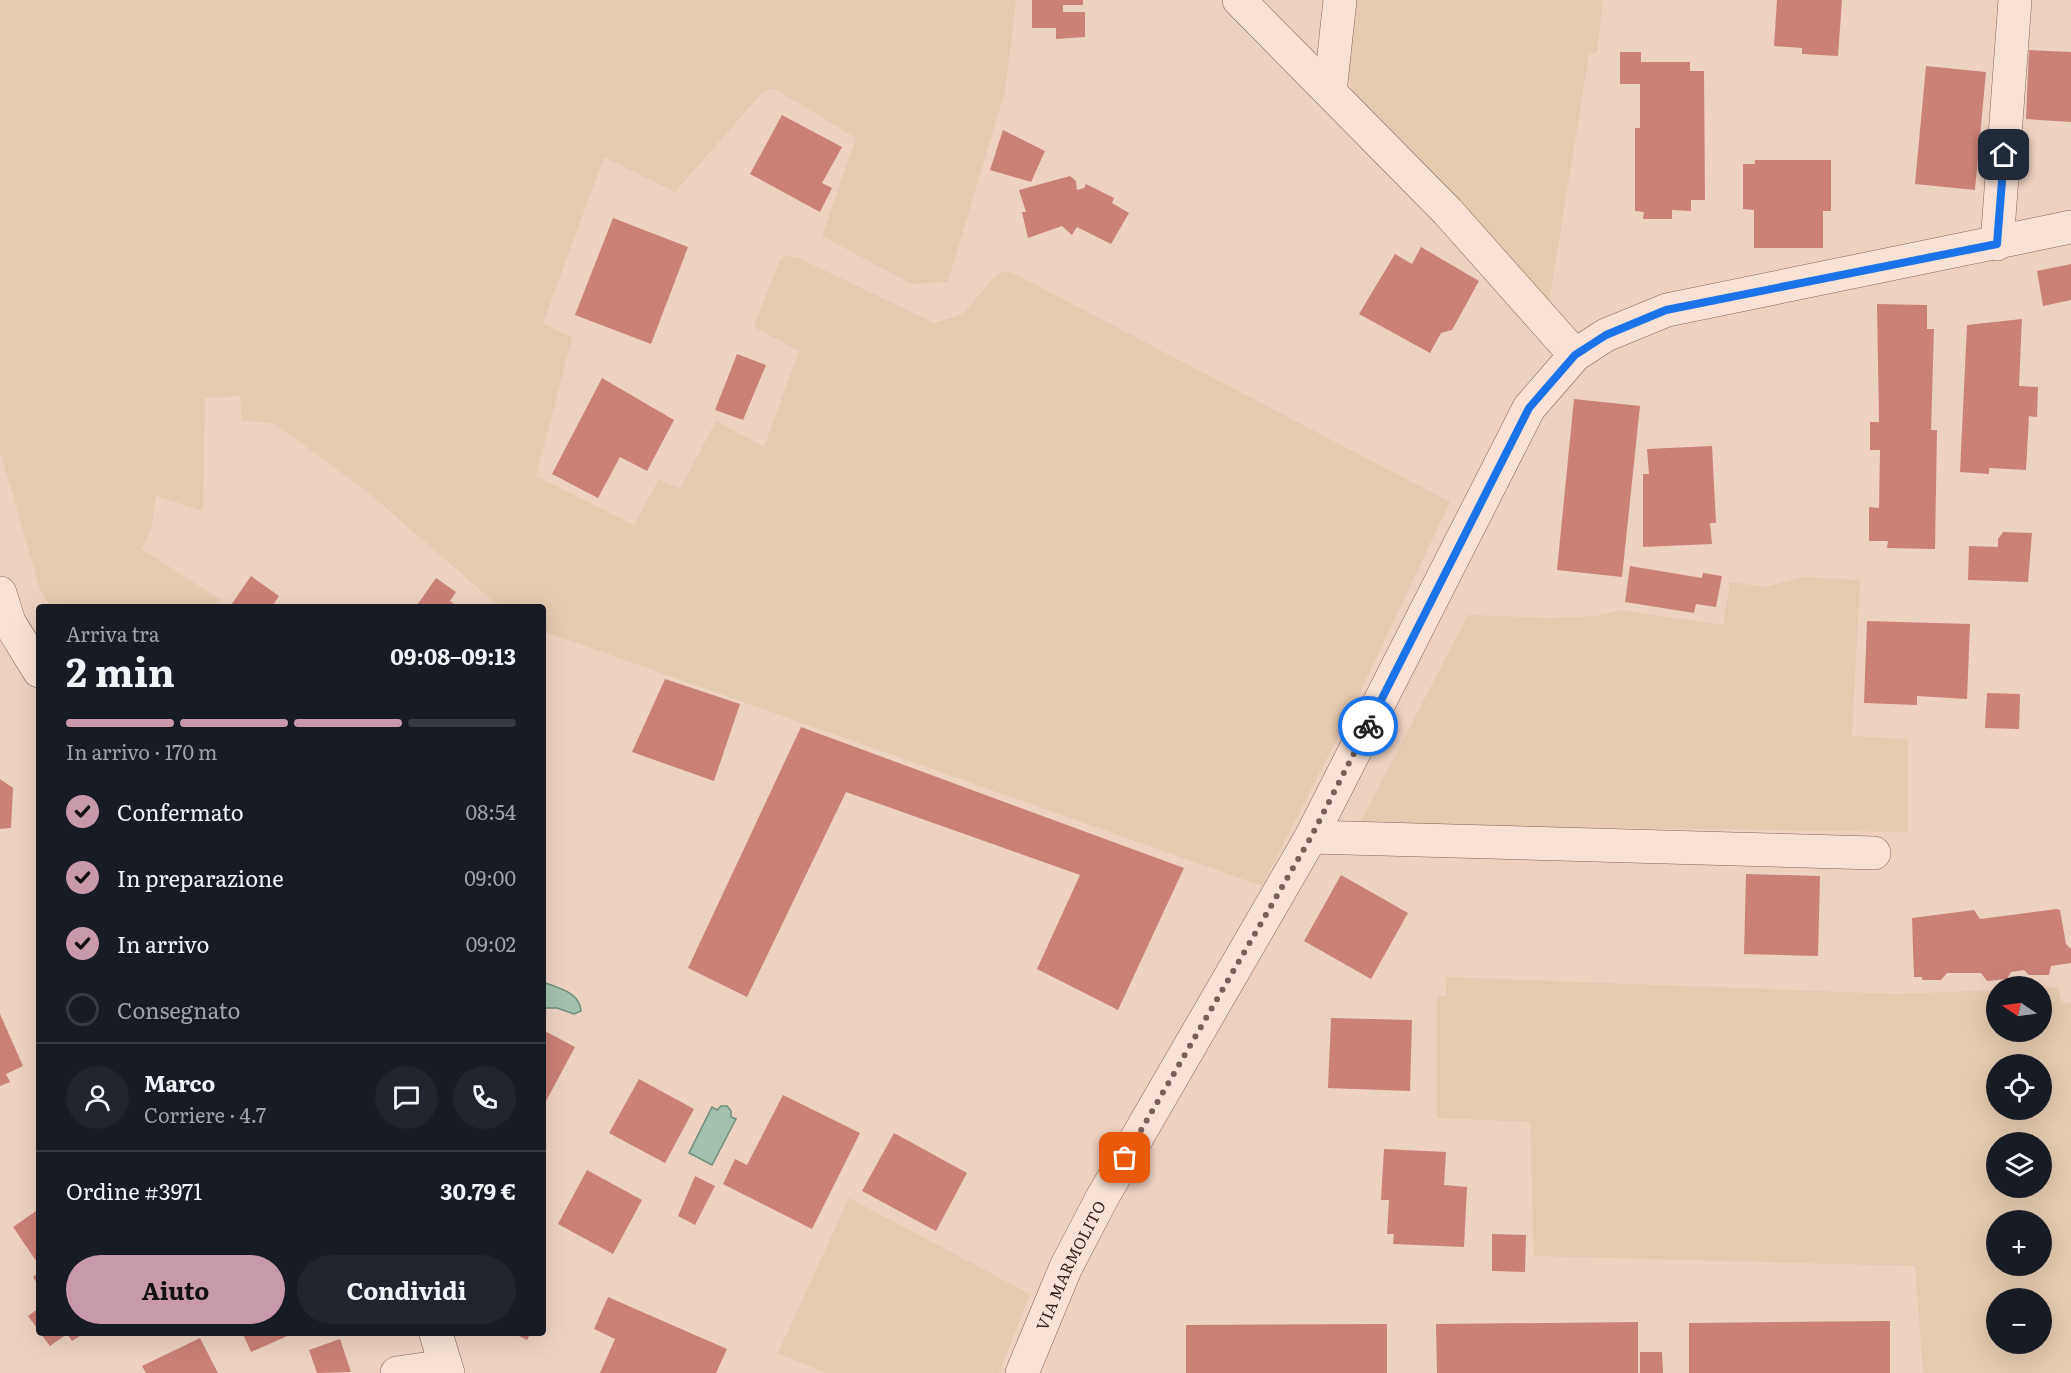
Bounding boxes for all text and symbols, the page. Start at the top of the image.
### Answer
pin [1978,129,2029,180]
icon: home [1987,138,2020,171]
text: Arriva tra [66,618,160,648]
text: 09:08–09:13 [390,639,516,672]
text: 2 min [66,641,175,699]
courier [1338,696,1398,756]
icon: bike [1352,710,1385,743]
text: In arrivo · 170 m [66,736,217,766]
icon: check [66,795,99,828]
text: Confermato [117,795,244,828]
text: 08:54 [466,796,516,826]
icon: check [66,861,99,894]
text: In preparazione [117,861,284,894]
text: 09:00 [464,862,516,892]
icon: check [66,927,99,960]
text: In arrivo [117,927,209,960]
text: 09:02 [466,928,516,958]
north arrow [1986,976,2052,1042]
map controls [1986,976,2052,1354]
text: Consegnato [117,993,240,1026]
button: locate [1986,1054,2052,1120]
button: person [66,1066,129,1129]
text: Marco [144,1066,215,1099]
button: chat [375,1066,438,1129]
button: phone [453,1066,516,1129]
text: Corriere · 4.7 [144,1099,266,1129]
pin [1099,1132,1150,1183]
button: layers [1986,1132,2052,1198]
icon: bag [1108,1141,1141,1174]
text: Ordine #3971 [66,1174,202,1207]
text: 30.79 € [440,1174,516,1207]
street label: VIA MARMOLITO [1029,1196,1111,1334]
button: + [1986,1210,2052,1276]
button: Aiuto [66,1255,285,1324]
button: Condividi [297,1255,516,1324]
button: − [1986,1288,2052,1354]

